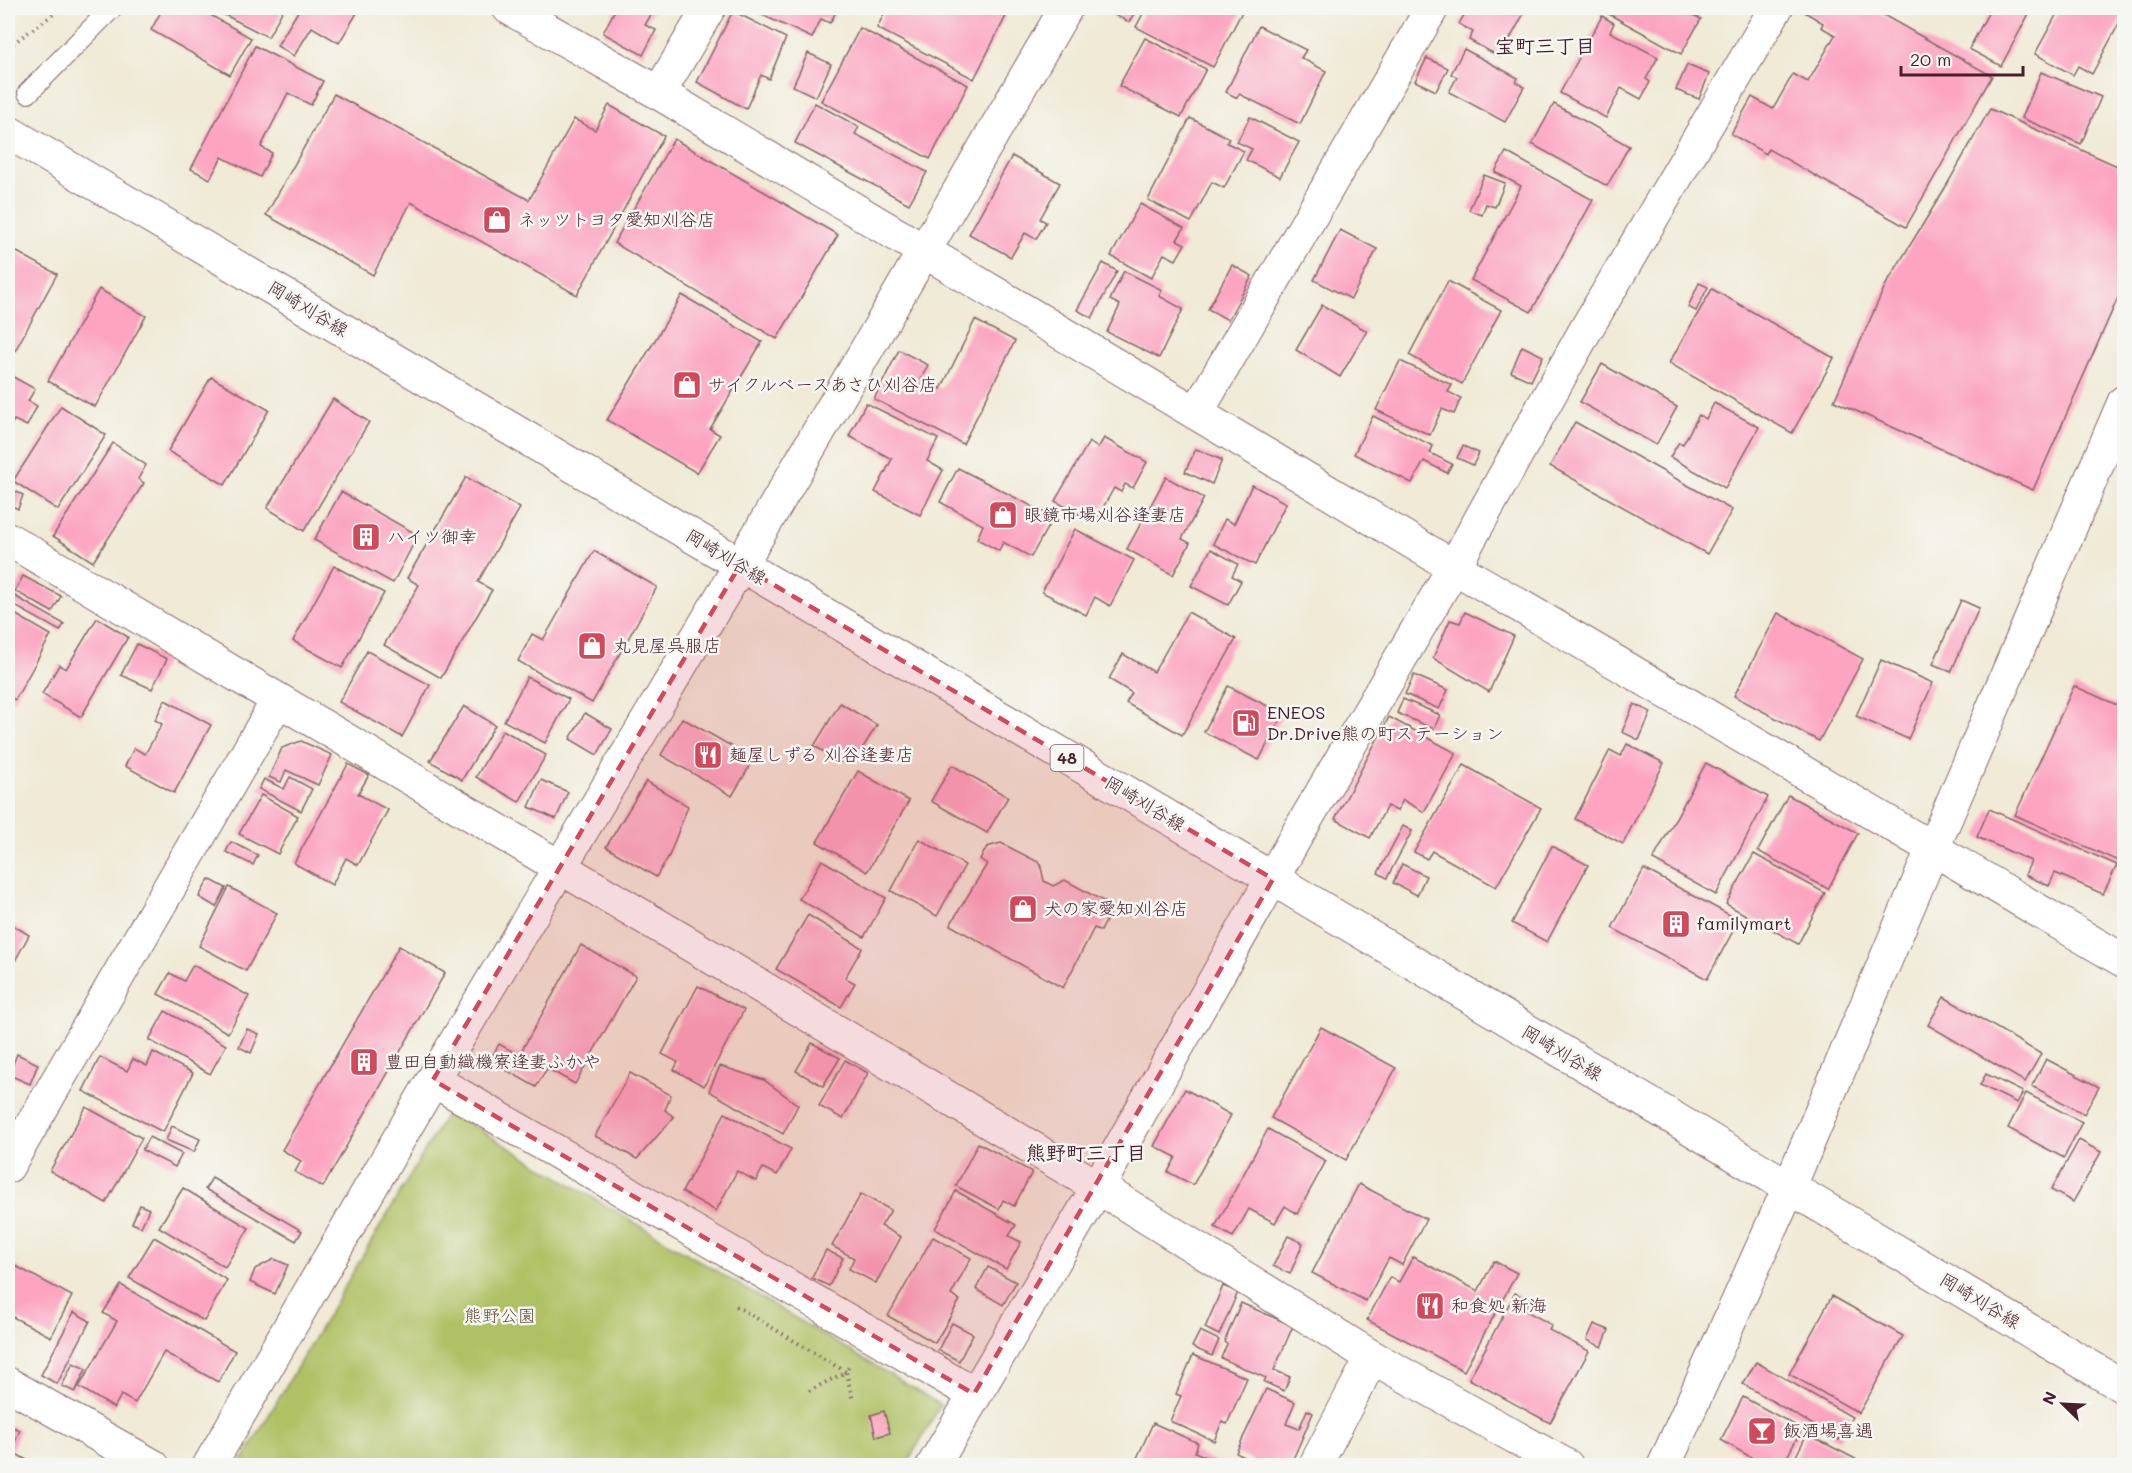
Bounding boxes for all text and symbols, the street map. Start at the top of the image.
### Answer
district label: 宝町三丁目 [1495,32,1595,58]
scale bar [1901,39,2022,77]
text: 20 m [1910,47,1951,71]
shop icon: ネッツトヨタ愛知刈谷店 [481,204,513,236]
place label: ネッツトヨタ愛知刈谷店 [518,207,715,231]
street label: 岡崎刈谷線 [264,275,353,342]
shop icon: サイクルベースあさひ刈谷店 [671,369,703,401]
place label: サイクルベースあさひ刈谷店 [708,372,937,396]
shop icon: 眼鏡市場刈谷逢妻店 [987,499,1019,531]
place label: 眼鏡市場刈谷逢妻店 [1024,502,1186,526]
building icon: ハイツ御幸 [350,521,382,553]
street label: 岡崎刈谷線 [682,523,771,590]
place label: ハイツ御幸 [387,524,477,548]
shop icon: 丸見屋呉服店 [576,630,608,662]
place label: 丸見屋呉服店 [613,633,721,657]
place label: ENEOS Dr.Drive熊の町ステーション [1267,700,1504,745]
fuel station icon: ENEOS Dr.Drive熊の町ステーション [1230,707,1262,739]
restaurant icon: 麺屋しずる 刈谷逢妻店 [692,739,724,771]
place label: 麺屋しずる 刈谷逢妻店 [729,742,914,766]
road number: 48 [1050,745,1084,771]
street label: 岡崎刈谷線 [1101,770,1190,837]
shop icon: 犬の家愛知刈谷店 [1007,893,1039,925]
place label: 犬の家愛知刈谷店 [1044,896,1188,920]
building icon: familymart [1660,908,1692,940]
place label: familymart [1697,911,1792,935]
street label: 岡崎刈谷線 [1518,1019,1607,1086]
building icon: 豊田自動織機寮逢妻ふかや [348,1046,380,1078]
place label: 豊田自動織機寮逢妻ふかや [385,1049,601,1073]
district label: 熊野町三丁目 [1026,1139,1146,1165]
street label: 岡崎刈谷線 [1936,1267,2025,1334]
restaurant icon: 和食処 新海 [1414,1290,1446,1322]
place label: 和食処 新海 [1451,1293,1547,1317]
park label: 熊野公園 [464,1303,536,1327]
north arrow [2033,1374,2093,1434]
text: N [2037,1388,2061,1408]
bar icon: 飯酒場喜遇 [1746,1415,1778,1447]
place label: 飯酒場喜遇 [1783,1418,1873,1442]

